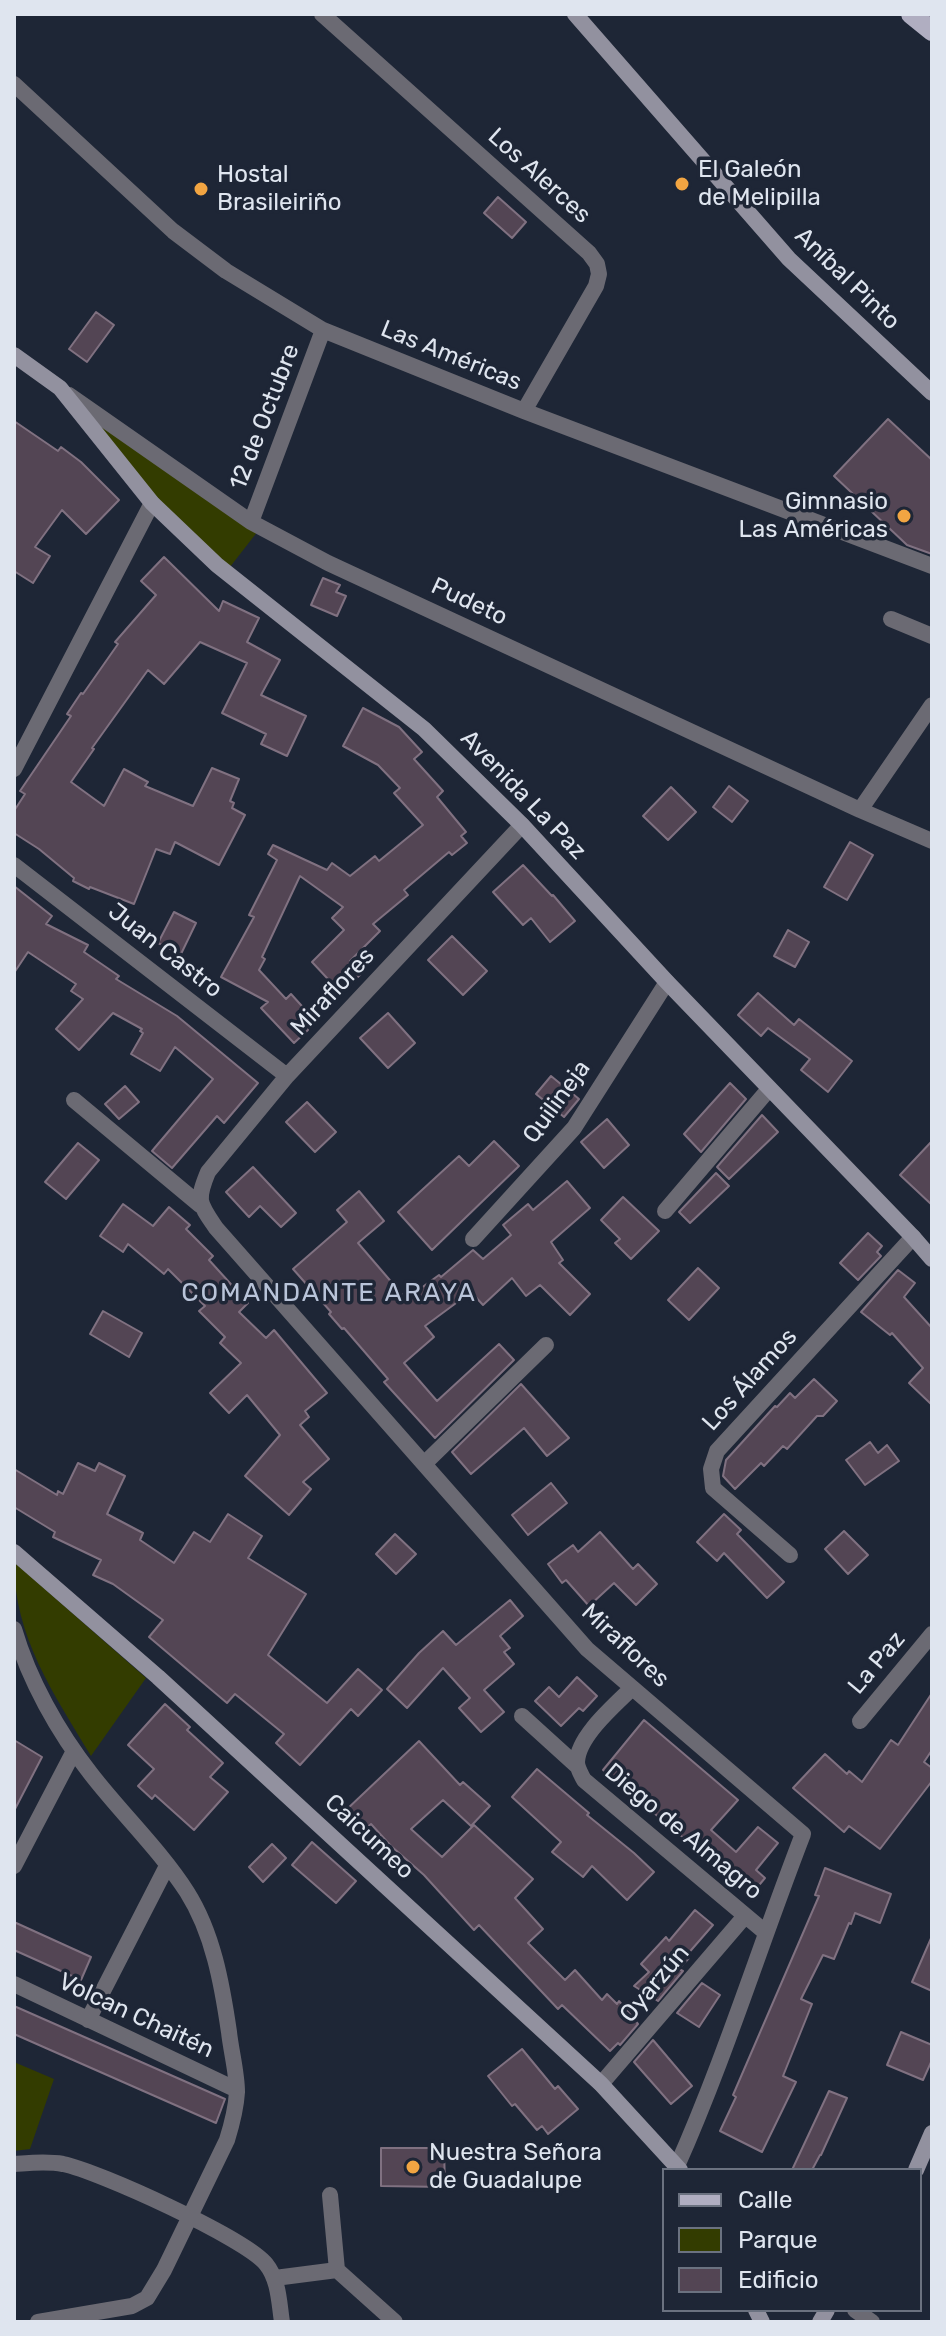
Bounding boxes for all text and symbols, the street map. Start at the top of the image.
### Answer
street label: Los Alerces [482,122,596,230]
place label: El Galeón de Melipilla [698,156,821,212]
place label: Hostal Brasileiriño [217,161,342,217]
marker: El Galeón de Melipilla [673,175,691,193]
marker: Hostal Brasileiriño [192,180,210,198]
street label: Aníbal Pinto [789,222,905,336]
street label: Las Américas [376,315,526,397]
street label: 12 de Octubre [224,340,306,494]
place label: Gimnasio Las Américas [739,488,888,544]
marker: Gimnasio Las Américas [895,507,913,525]
street label: Pudeto [426,572,512,632]
street label: Avenida La Paz [454,724,592,866]
street label: Juan Castro [102,898,228,1004]
street label: Miraflores [285,942,381,1042]
street label: Quilineja [517,1055,597,1149]
district label: COMANDANTE ARAYA [181,1277,477,1309]
street label: Los Álamos [697,1323,803,1437]
street label: Miraflores [575,1598,675,1694]
street label: La Paz [842,1626,912,1700]
street label: Diego de Almagro [598,1758,768,1906]
street label: Caicumeo [318,1789,420,1885]
street label: Oyarzún [614,1939,696,2029]
street label: Volcan Chaitén [54,1967,218,2065]
place label: Nuestra Señora de Guadalupe [429,2139,602,2195]
marker: Nuestra Señora de Guadalupe [404,2158,422,2176]
legend [662,2168,922,2312]
text: Calle [738,2186,792,2214]
text: Parque [738,2226,817,2254]
text: Edificio [738,2266,819,2294]

